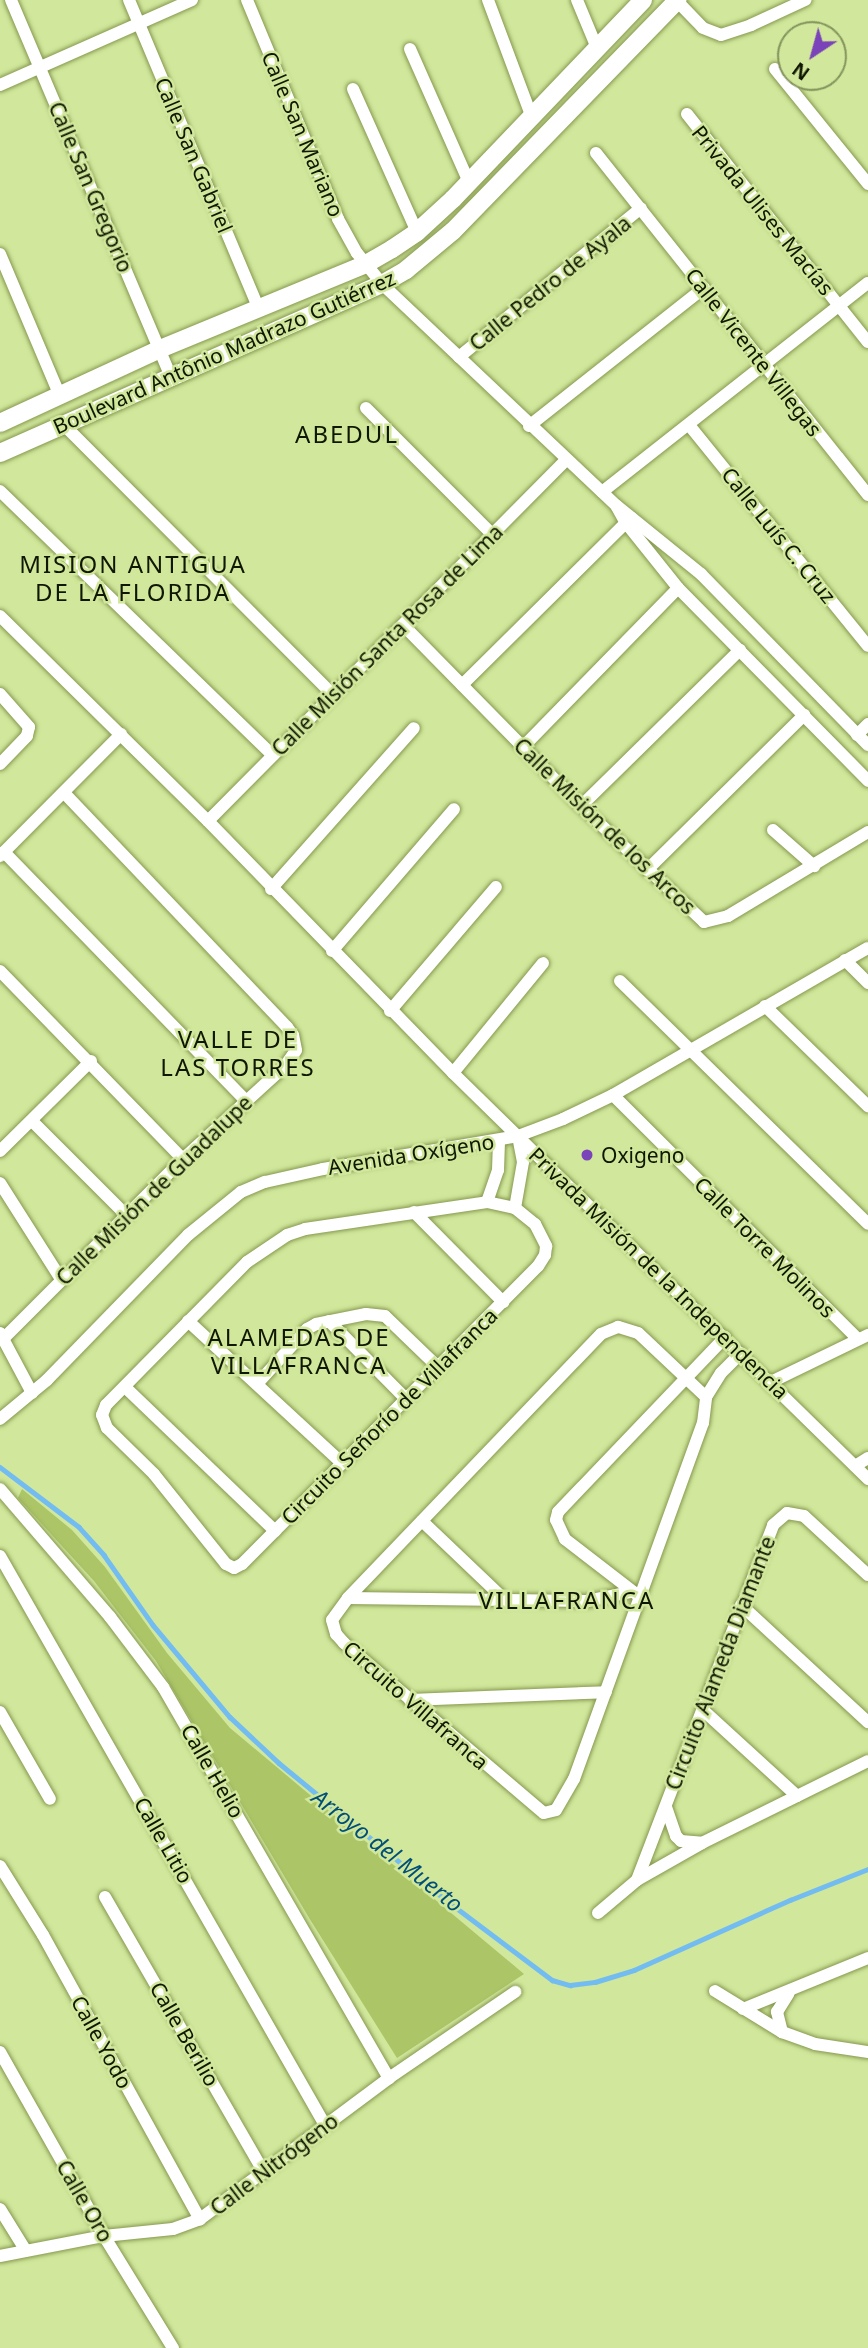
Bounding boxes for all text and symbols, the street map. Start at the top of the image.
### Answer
north arrow [777,21,847,91]
street label: Calle San Mariano [257,47,349,221]
text: N [787,56,815,86]
street label: Calle San Gabriel [150,74,238,236]
street label: Calle San Gregorio [44,98,138,276]
street label: Privada Ulises Macías [687,120,839,300]
street label: Calle Pedro de Ayala [464,210,636,356]
street label: Calle Vicente Villegas [681,263,827,441]
street label: Boulevard Antônio Madrazo Gutiérrez [49,265,399,439]
district label: ABEDUL [296,420,398,448]
street label: Calle Luís C. Cruz [717,462,841,608]
street label: Calle Misión Santa Rosa de Lima [266,519,508,761]
district label: MISION ANTIGUA DE LA FLORIDA [21,550,245,606]
street label: Calle Misión de los Arcos [509,733,701,919]
district label: VALLE DE LAS TORRES [162,1025,314,1081]
street label: Calle Misión de Guadalupe [51,1090,257,1290]
street label: Avenida Oxígeno [326,1128,496,1180]
street label: Privada Misión de la Independencia [524,1142,794,1404]
place label: Oxigeno [601,1142,684,1168]
marker: Oxigeno [579,1147,595,1163]
street label: Calle Torre Molinos [689,1171,841,1323]
street label: Circuito Señorío de Villafranca [276,1303,502,1529]
district label: ALAMEDAS DE VILLAFRANCA [209,1323,389,1379]
street label: Circuito Alameda Diamante [660,1533,780,1793]
district label: VILLAFRANCA [480,1586,654,1614]
street label: Circuito Villafranca [338,1635,494,1775]
street label: Calle Helio [176,1720,250,1822]
water label: Arroyo del Muerto [307,1783,469,1917]
street label: Calle Litio [129,1792,199,1888]
street label: Calle Berilio [145,1977,225,2091]
street label: Calle Yodo [66,1991,138,2093]
street label: Calle Nitrógeno [205,2108,343,2220]
street label: Calle Oro [51,2155,119,2247]

